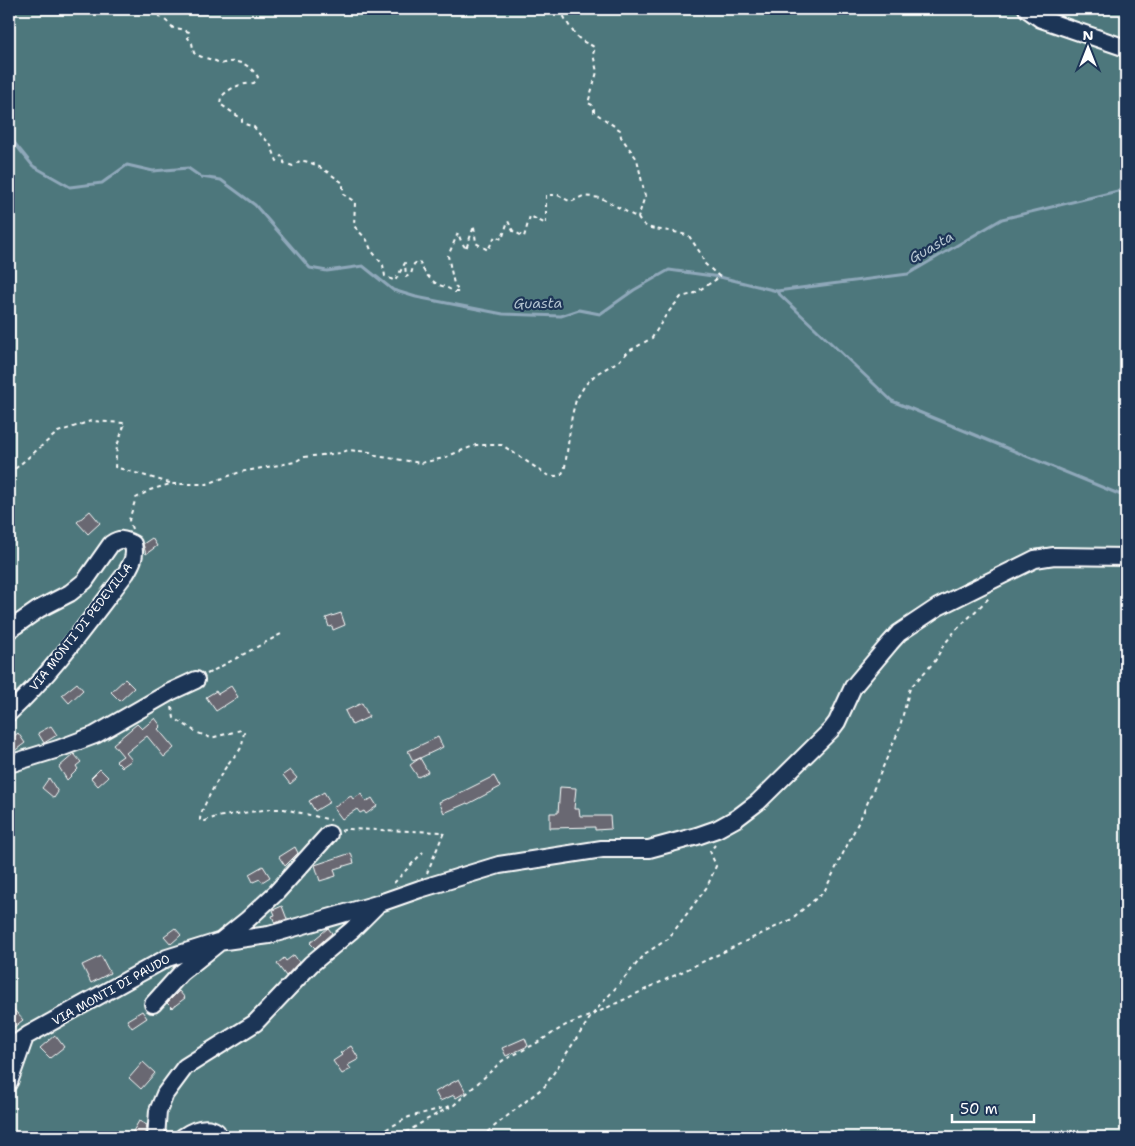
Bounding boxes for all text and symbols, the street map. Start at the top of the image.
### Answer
north arrow [1062,22,1112,72]
text: N [1082,26,1094,44]
water label: Guasta [905,227,957,267]
water label: Guasta [514,294,562,312]
street label: VIA MONTI DI PEDEVILLA [26,560,136,694]
street label: VIA MONTI DI PAUDO [49,951,173,1029]
scale bar [952,1091,1035,1123]
text: 50 m [960,1099,998,1119]

